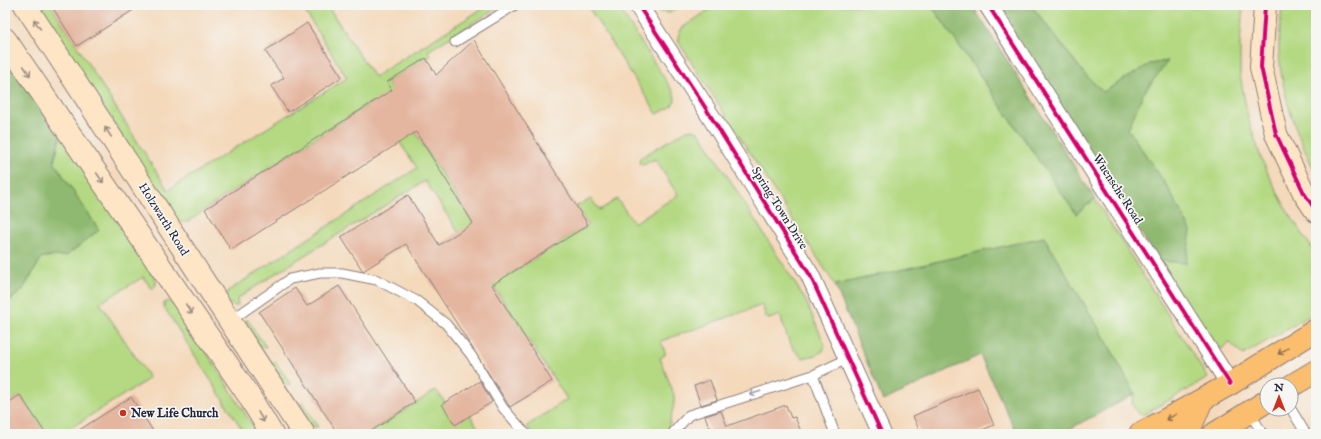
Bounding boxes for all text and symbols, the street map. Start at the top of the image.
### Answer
one-way arrow [33,18,41,29]
one-way arrow [23,65,31,76]
one-way arrow [104,126,112,138]
street label: Wuensche Road [1089,152,1146,228]
street label: Spring Town Drive [747,164,811,253]
one-way arrow [96,173,104,184]
street label: Holzwarth Road [135,180,192,259]
one-way arrow [185,303,193,314]
one-way arrow [1278,347,1289,355]
north arrow [1259,377,1299,417]
text: N [1273,381,1284,395]
one-way arrow [749,390,762,397]
place label: New Life Church [130,406,219,421]
marker: New Life Church [118,408,128,418]
one-way arrow [258,411,266,423]
one-way arrow [1165,414,1177,422]

